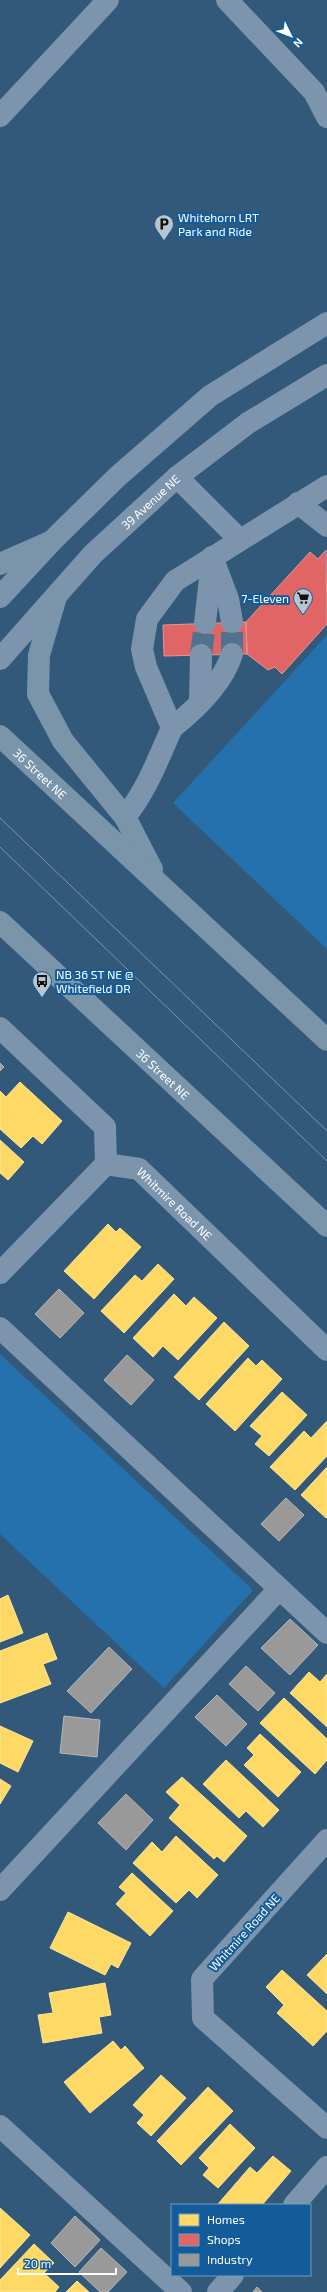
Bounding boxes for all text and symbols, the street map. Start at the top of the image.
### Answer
north arrow [271,16,311,56]
text: N [291,36,306,51]
place label: Whitehorn LRT Park and Ride [178,210,259,238]
parking icon: Whitehorn LRT Park and Ride [153,213,175,241]
street label: 39 Avenue NE [118,471,183,532]
supermarket icon: 7-Eleven [292,587,314,615]
place label: 7-Eleven [241,591,289,605]
street label: 36 Street NE [11,745,70,802]
place label: NB 36 ST NE @ Whitefield DR [56,967,133,995]
bus stop icon: NB 36 ST NE @ Whitefield DR [31,970,53,998]
street label: 36 Street NE [134,1046,193,1102]
street label: Whitmire Road NE [134,1164,215,1243]
street label: Whitmire Road NE [206,1890,282,1973]
legend [171,2204,311,2276]
text: Homes [207,2212,245,2226]
text: Shops [207,2232,241,2246]
scale bar [18,2250,116,2276]
text: Industry [207,2252,253,2266]
text: 20 m [24,2256,51,2270]

